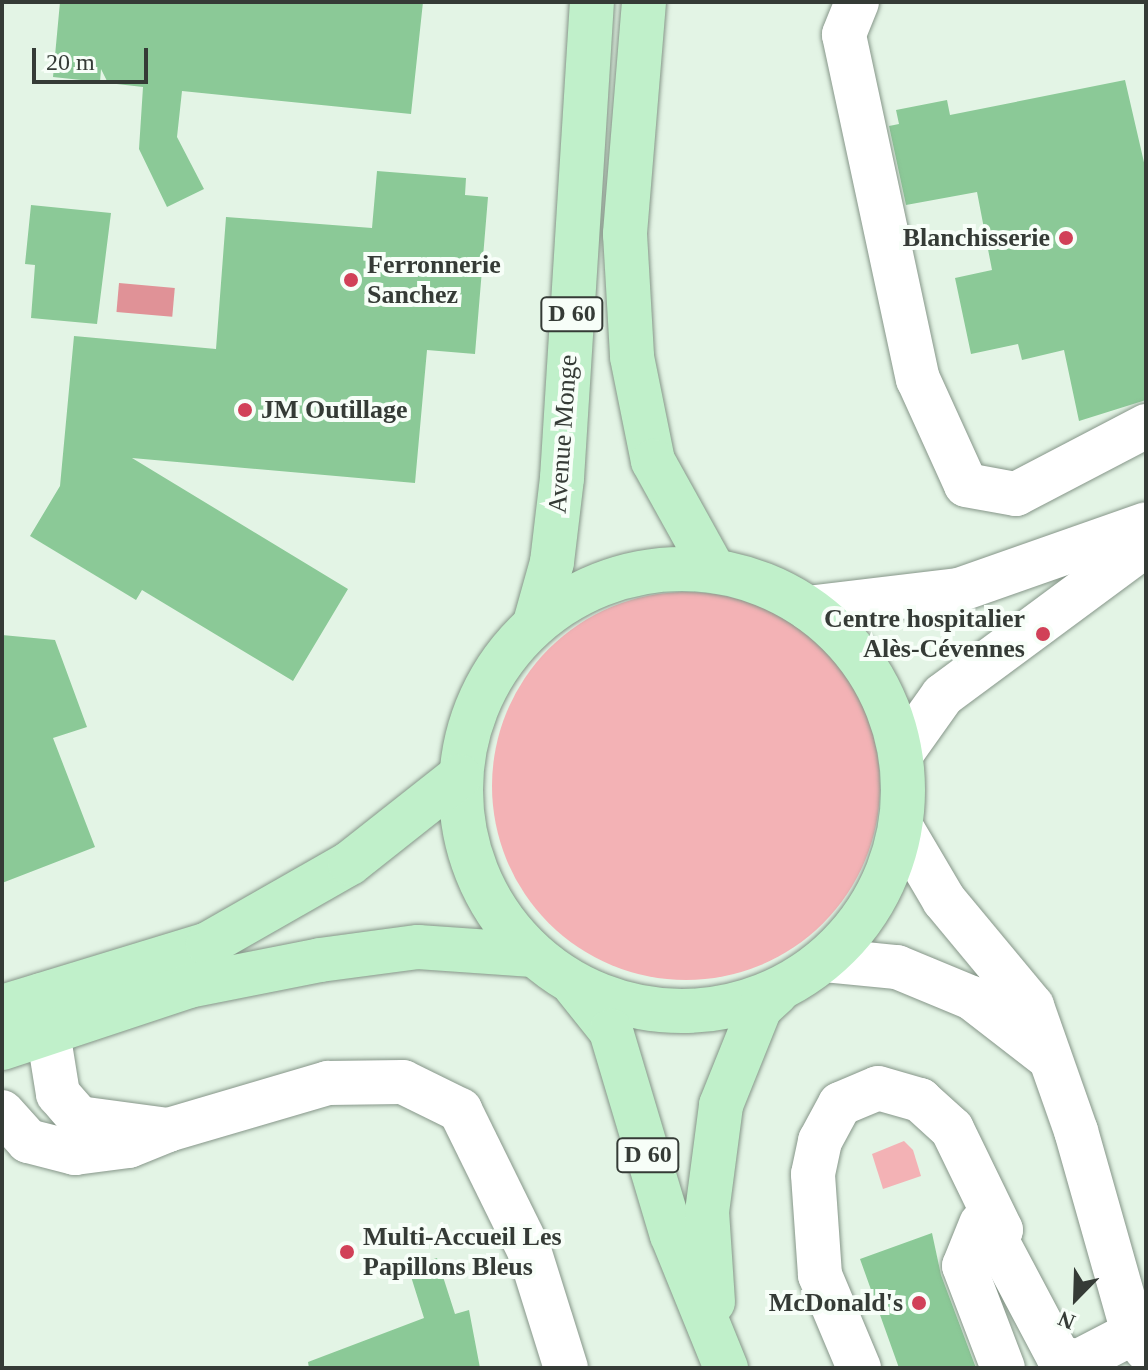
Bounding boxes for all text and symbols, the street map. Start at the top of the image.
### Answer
scale bar [36,32,152,82]
text: 20 m [46,49,95,75]
place label: Blanchisserie [903,222,1050,254]
marker: Blanchisserie [1057,229,1075,247]
place label: Ferronnerie Sanchez [367,249,501,310]
marker: Ferronnerie Sanchez [342,271,360,289]
road number: D 60 [540,294,604,334]
street label: Avenue Monge [542,354,584,514]
place label: JM Outillage [261,394,408,426]
marker: JM Outillage [236,401,254,419]
place label: Centre hospitalier Alès-Cévennes [824,603,1025,664]
marker: Centre hospitalier Alès-Cévennes [1032,623,1054,645]
road number: D 60 [616,1135,680,1175]
place label: Multi-Accueil Les Papillons Bleus [363,1221,562,1282]
marker: Multi-Accueil Les Papillons Bleus [338,1243,356,1261]
north arrow [1036,1258,1116,1338]
place label: McDonald's [769,1287,903,1319]
marker: McDonald's [910,1294,928,1312]
text: N [1054,1306,1079,1335]

